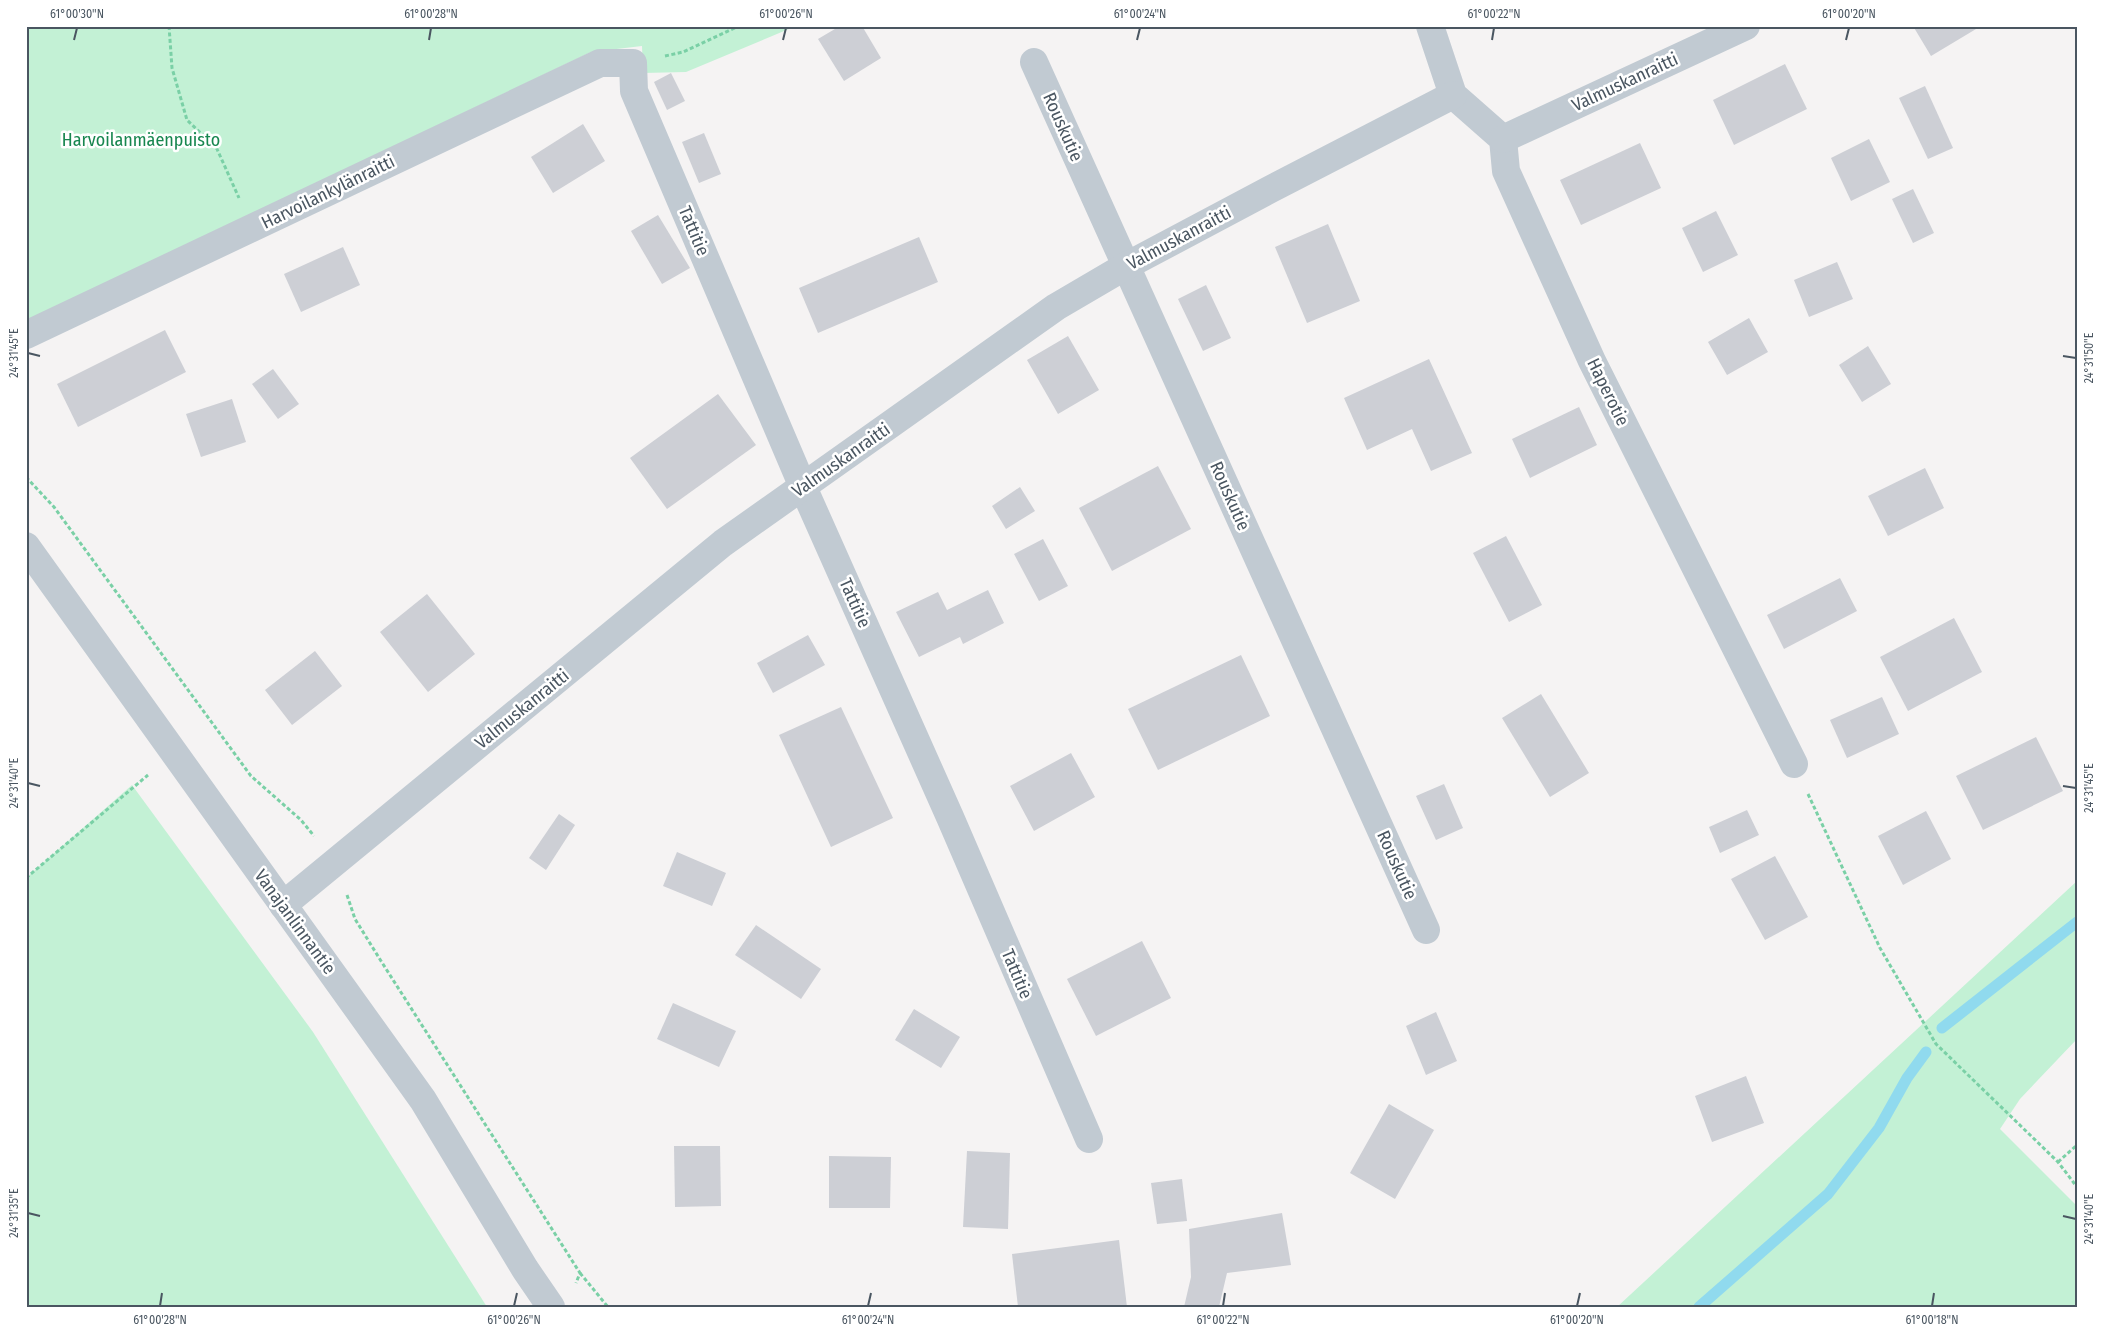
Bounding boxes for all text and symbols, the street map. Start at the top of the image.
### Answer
text: 61°00'30"N [50,7,104,21]
text: 61°00'28"N [404,7,458,21]
text: 61°00'26"N [759,7,813,21]
text: 61°00'24"N [1114,7,1166,21]
text: 61°00'22"N [1468,7,1520,21]
text: 61°00'20"N [1822,7,1876,21]
street label: Valmuskanraitti [1568,48,1682,116]
street label: Rouskutie [1038,89,1088,165]
park label: Harvoilanmäenpuisto [62,129,220,151]
street label: Harvoilankylänraitti [258,150,398,234]
street label: Valmuskanraitti [1123,201,1235,275]
street label: Tattitie [674,203,714,259]
text: 24°31'45"E [7,328,21,378]
text: 24°31'50"E [2082,332,2096,383]
street label: Haperotie [1582,354,1634,430]
street label: Valmuskanraitti [788,418,894,502]
street label: Rouskutie [1205,458,1255,534]
street label: Tattitie [834,575,876,631]
street label: Valmuskanraitti [471,664,573,754]
text: 24°31'40"E [7,757,21,808]
text: 24°31'45"E [2082,763,2096,813]
street label: Rouskutie [1372,827,1422,903]
street label: Vanajanlinnantie [250,865,340,979]
street label: Tattitie [997,946,1037,1002]
text: 24°31'35"E [7,1188,21,1238]
text: 24°31'40"E [2082,1193,2096,1244]
text: 61°00'28"N [133,1313,187,1327]
text: 61°00'26"N [487,1313,541,1327]
text: 61°00'24"N [842,1313,894,1327]
text: 61°00'22"N [1197,1313,1249,1327]
text: 61°00'20"N [1550,1313,1604,1327]
text: 61°00'18"N [1906,1313,1958,1327]

